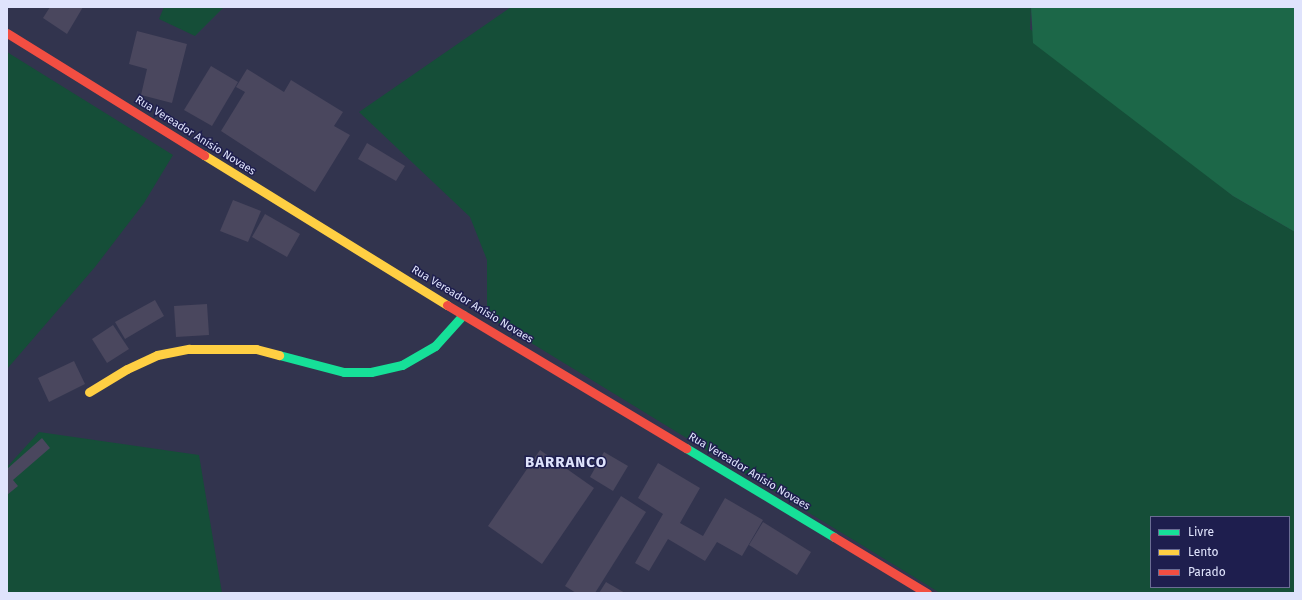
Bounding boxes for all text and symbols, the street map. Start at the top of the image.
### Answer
street label: Rua Vereador Anísio Novaes [132,93,258,179]
street label: Rua Vereador Anísio Novaes [409,263,535,347]
street label: Rua Vereador Anísio Novaes [686,430,812,514]
district label: BARRANCO [525,454,607,472]
legend [1150,516,1290,588]
text: Livre [1188,525,1214,539]
text: Lento [1188,545,1218,559]
text: Parado [1188,565,1226,579]

